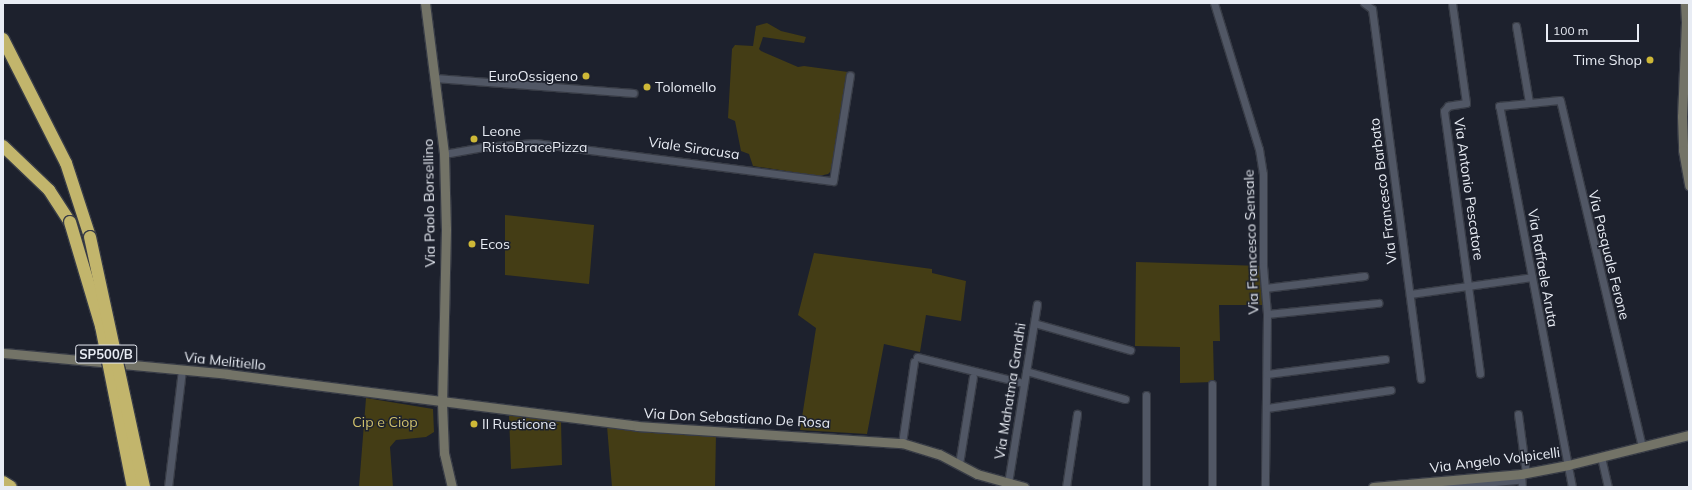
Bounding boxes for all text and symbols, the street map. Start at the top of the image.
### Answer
scale bar [1548,16,1641,42]
text: 100 m [1553,23,1588,38]
place label: Time Shop [1573,52,1642,68]
marker: Time Shop [1645,55,1655,65]
place label: EuroOssigeno [488,68,578,84]
marker: EuroOssigeno [581,71,591,81]
place label: Tolomello [655,79,716,95]
marker: Tolomello [642,82,652,92]
street label: Via Francesco Barbato [1366,117,1400,265]
street label: Via Antonio Pescatore [1451,117,1487,261]
place label: Leone RistoBracePizza [482,123,587,156]
street label: Viale Siracusa [647,133,741,163]
marker: Leone RistoBracePizza [469,134,479,144]
street label: Via Paolo Borsellino [419,139,439,267]
street label: Via Francesco Sensale [1240,169,1262,315]
street label: Via Pasquale Ferone [1585,189,1633,321]
street label: Via Raffaele Aruta [1524,208,1562,328]
place label: Ecos [480,236,510,252]
marker: Ecos [467,239,477,249]
street label: Via Mahatma Gandhi [991,321,1029,461]
road number: SP500/B [75,343,137,365]
street label: Via Melitiello [183,348,267,374]
street label: Via Don Sebastiano De Rosa [643,405,831,431]
park label: Cip e Ciop [352,414,418,430]
place label: Il Rusticone [482,416,556,432]
marker: Il Rusticone [469,419,479,429]
street label: Via Angelo Volpicelli [1429,444,1561,476]

